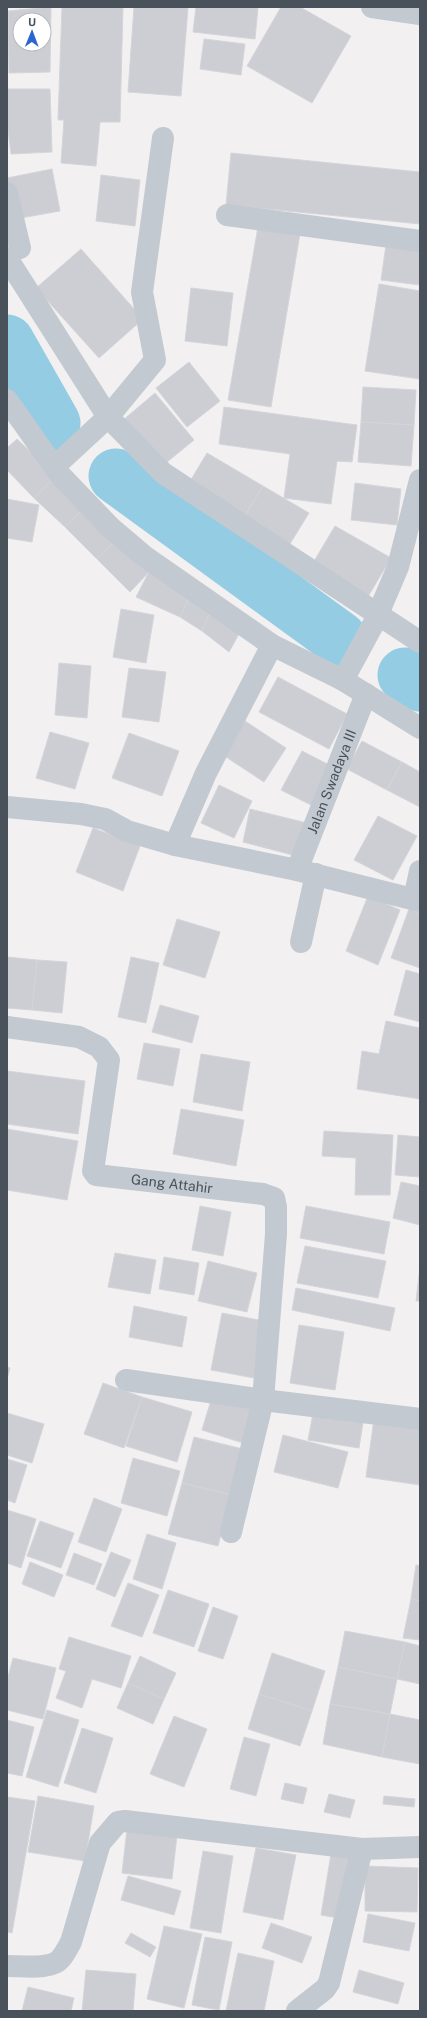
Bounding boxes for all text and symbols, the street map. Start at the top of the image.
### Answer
north arrow [12,12,52,52]
text: U [28,16,36,28]
street label: Jalan Swadaya III [304,727,359,836]
street label: Gang Attahir [130,1171,214,1196]

